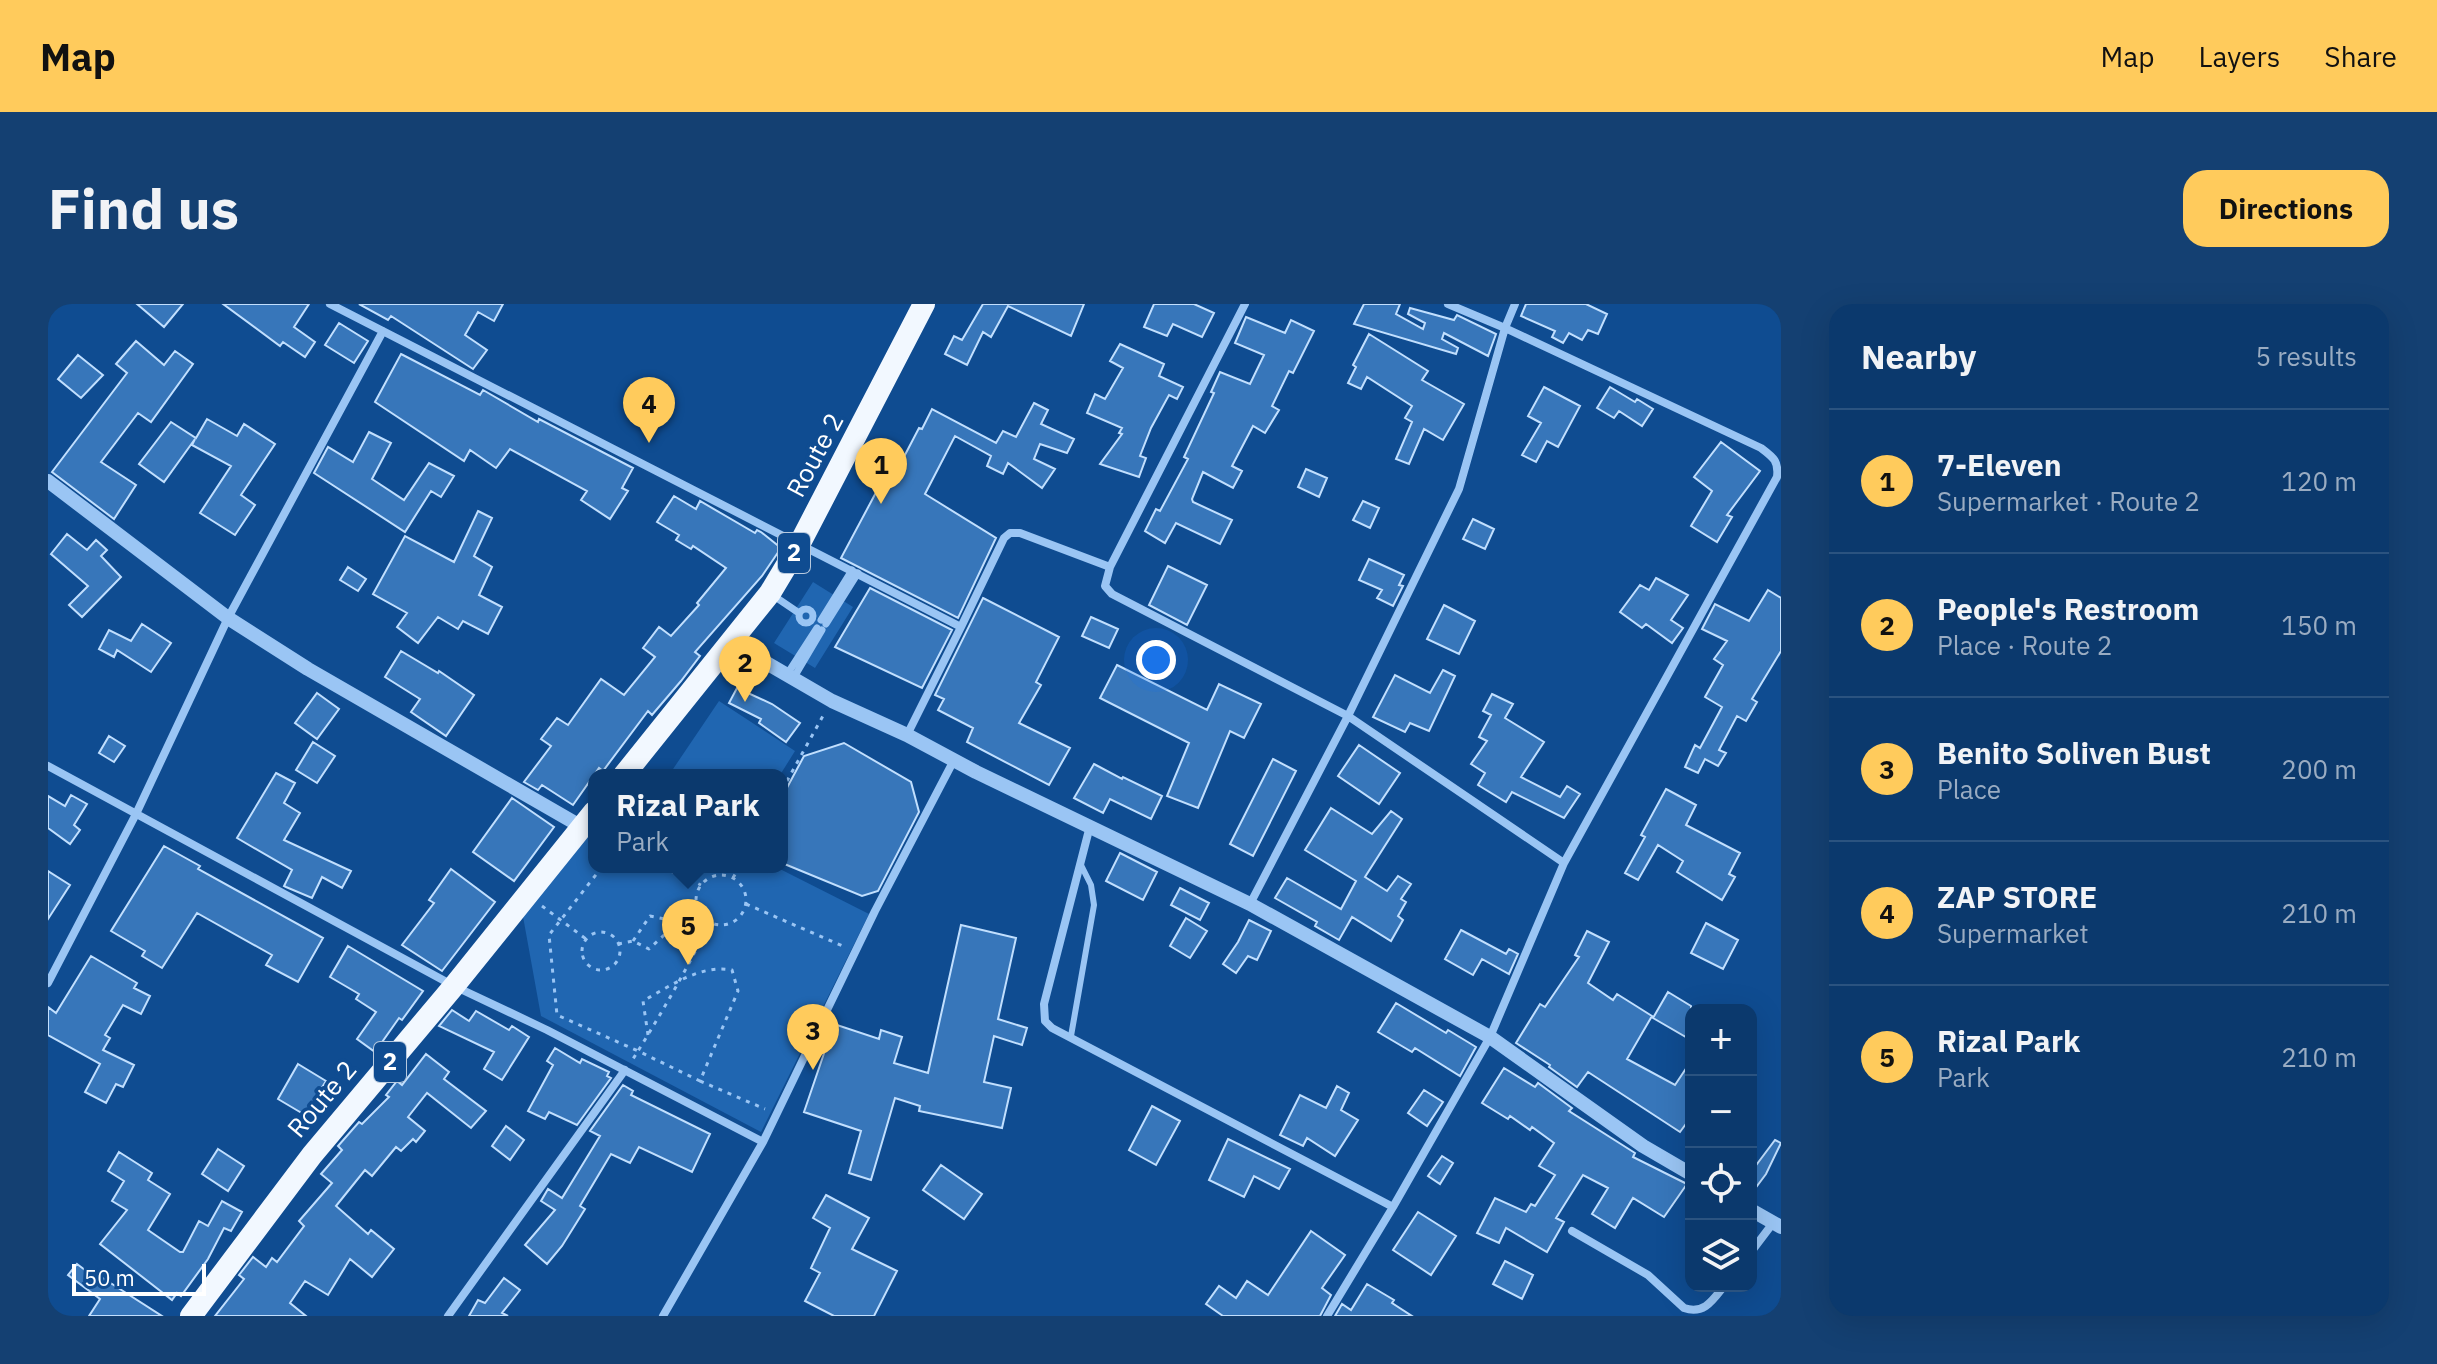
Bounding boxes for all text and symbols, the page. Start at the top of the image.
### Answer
text: Map [40,32,116,81]
text: Map [2100,38,2154,75]
text: Layers [2198,38,2280,75]
text: Share [2324,38,2397,75]
button: Directions [2183,170,2389,247]
text: Find us [48,172,239,244]
text: Nearby [1861,334,1976,378]
text: 5 results [2255,339,2357,373]
pin: 4 [623,377,675,443]
street label: Route 2 [778,407,850,503]
pin: 1 [855,438,907,504]
text: 7-Eleven [1937,445,2062,484]
text: 1 [1879,464,1895,498]
text: 120 m [2281,464,2357,498]
text: Supermarket · Route 2 [1937,484,2200,518]
road number: 2 [778,533,810,573]
text: People's Restroom [1937,589,2199,628]
text: 2 [1879,608,1895,642]
text: 150 m [2281,608,2357,642]
text: Place · Route 2 [1937,628,2112,662]
pin: 2 [719,636,771,702]
your location [1136,640,1176,680]
text: Benito Soliven Bust [1937,733,2211,772]
text: 3 [1879,752,1895,786]
text: 200 m [2281,752,2357,786]
popup [588,769,788,873]
text: Place [1937,772,2001,806]
text: Rizal Park [616,785,760,824]
text: Park [616,824,669,858]
text: ZAP STORE [1937,877,2097,916]
text: 4 [1879,896,1895,930]
text: 210 m [2281,896,2357,930]
pin: 5 [662,899,714,965]
text: Supermarket [1937,916,2089,950]
pin: 3 [787,1004,839,1070]
map controls [1685,1004,1757,1292]
button: + [1685,1004,1757,1076]
text: Rizal Park [1937,1021,2080,1060]
text: 5 [1879,1040,1895,1074]
text: 210 m [2281,1040,2357,1074]
road number: 2 [374,1042,406,1082]
street label: Route 2 [279,1053,363,1144]
text: Park [1937,1060,1990,1094]
button: − [1685,1076,1757,1148]
button: locate [1685,1148,1757,1220]
button: layers [1685,1220,1757,1292]
scale bar [72,1260,206,1296]
text: 50 m [84,1263,135,1292]

